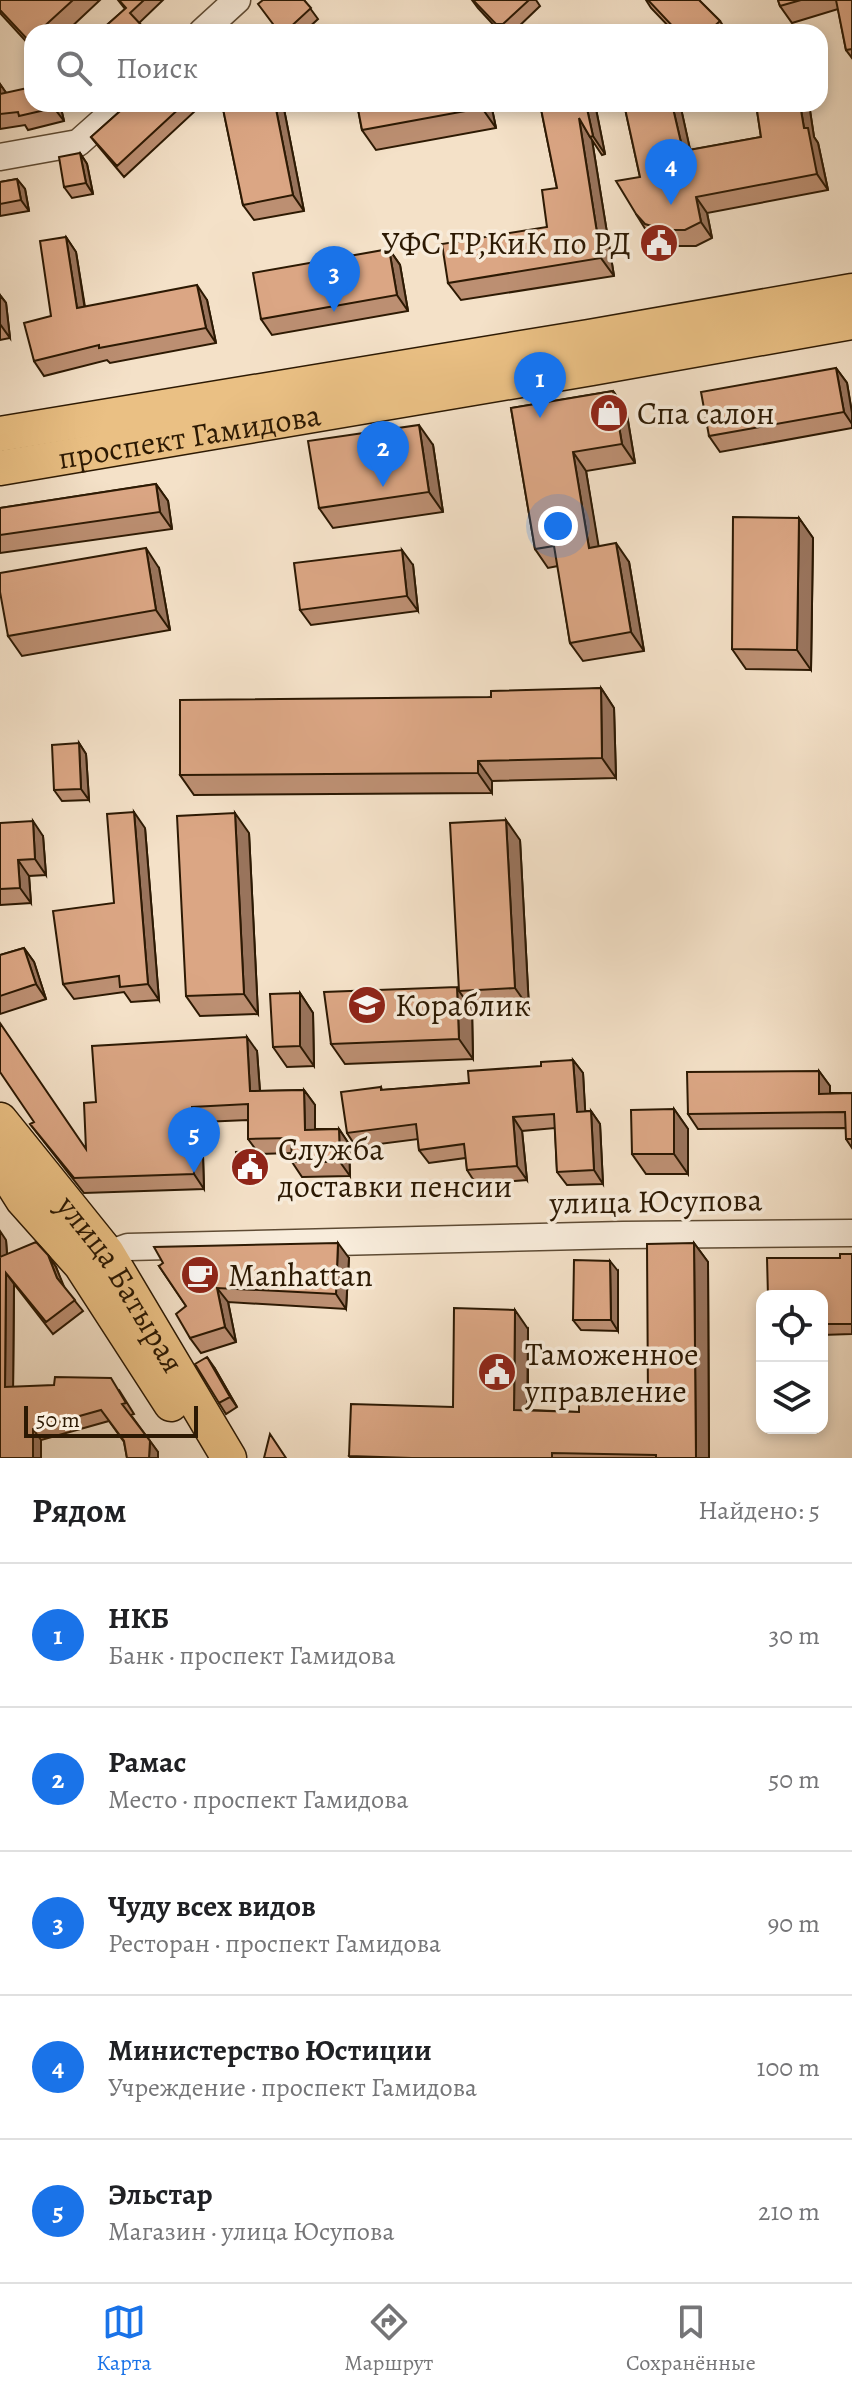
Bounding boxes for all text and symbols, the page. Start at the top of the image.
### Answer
search box [24,24,828,112]
icon: search [52,46,96,90]
text: Поиск [116,48,198,88]
pin: 4 [645,139,697,205]
place label: УФС ГР,КиК по РД [381,221,631,265]
public building icon: УФС ГР,КиК по РД [638,222,680,264]
pin: 3 [308,246,360,312]
pin: 1 [514,352,566,418]
place label: Спа салон [637,391,775,435]
street label: проспект Гамидова [55,392,324,480]
shop icon: Спа салон [588,392,630,434]
pin: 2 [357,421,409,487]
your location [538,506,578,546]
place label: Кораблик [395,983,530,1027]
school or university icon: Кораблик [346,984,388,1026]
pin: 5 [168,1107,220,1173]
place label: Служба доставки пенсии [277,1127,512,1208]
public building icon: Служба доставки пенсии [229,1146,271,1188]
street label: улица Юсупова [548,1177,763,1225]
street label: улица Батырая [46,1185,195,1381]
place label: Manhattan [228,1253,373,1297]
cafe icon: Manhattan [179,1254,221,1296]
map controls [756,1290,828,1434]
button: locate [756,1290,828,1362]
place label: Таможенное управление [524,1332,699,1413]
public building icon: Таможенное управление [476,1351,518,1393]
button: layers [756,1362,828,1434]
scale bar [24,1402,198,1438]
text: 50 m [36,1405,80,1435]
text: Рядом [32,1487,126,1534]
text: Найдено: 5 [698,1493,820,1528]
text: НКБ [108,1598,169,1638]
text: 1 [53,1618,63,1653]
text: 30 m [769,1618,820,1653]
text: Банк · проспект Гамидова [108,1638,395,1673]
text: Рамас [108,1742,186,1782]
text: 2 [52,1762,64,1797]
text: 50 m [768,1762,820,1797]
text: Место · проспект Гамидова [108,1782,409,1817]
text: Чуду всех видов [108,1886,316,1926]
text: 3 [52,1906,64,1941]
text: 90 m [768,1906,820,1941]
text: Ресторан · проспект Гамидова [108,1926,441,1961]
text: Министерство Юстиции [108,2030,432,2070]
text: 4 [52,2050,64,2085]
text: 100 m [757,2050,820,2085]
text: Учреждение · проспект Гамидова [108,2070,477,2105]
text: Эльстар [108,2174,213,2214]
text: 5 [52,2194,64,2229]
text: 210 m [758,2194,820,2229]
text: Магазин · улица Юсупова [108,2214,394,2249]
tab: Карта [96,2300,152,2378]
tab: Маршрут [344,2300,433,2378]
tab: Сохранённые [626,2300,756,2378]

